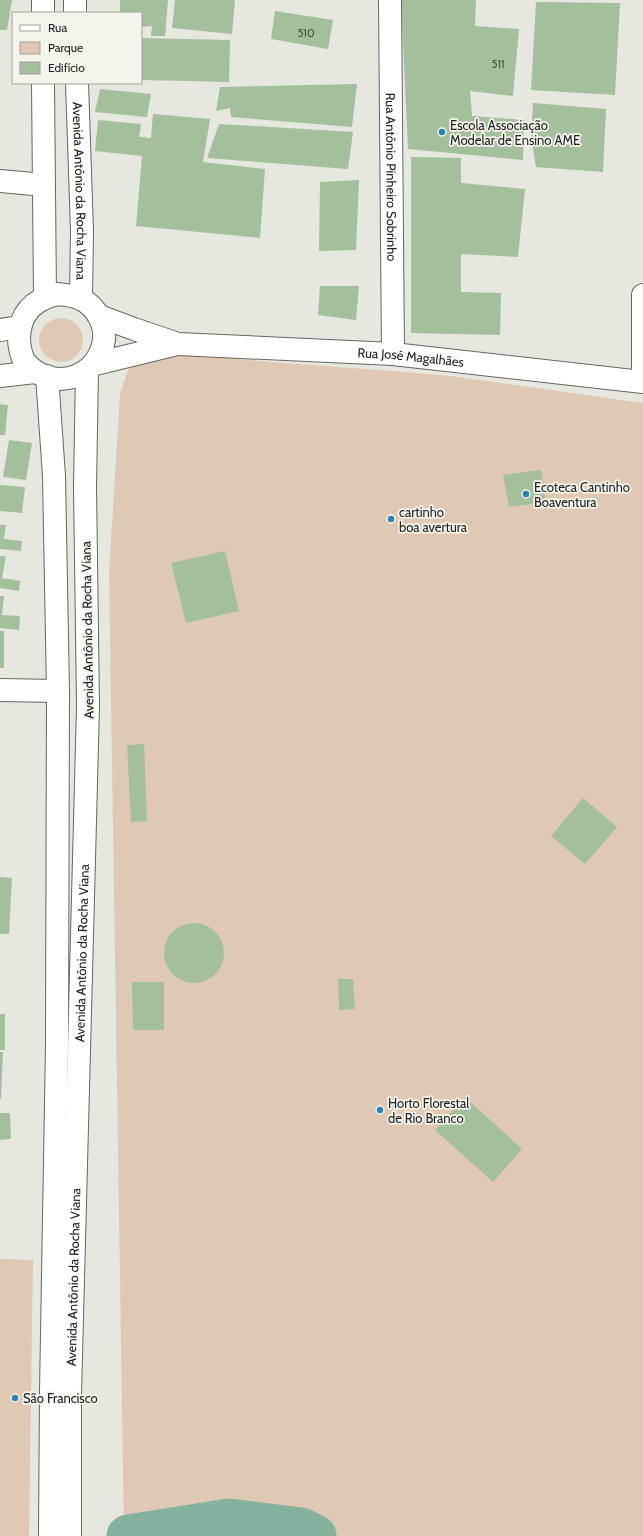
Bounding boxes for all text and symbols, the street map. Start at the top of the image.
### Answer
legend [12,12,142,84]
text: Rua [48,20,67,35]
house number: 510 [297,26,315,40]
text: Parque [48,40,83,55]
house number: 511 [491,57,505,71]
text: Edifício [48,60,85,75]
street label: Rua Antônio Pinheiro Sobrinho [383,93,400,261]
street label: Avenida Antônio da Rocha Viana [70,102,90,281]
place label: Escola Associação Modelar de Ensino AME [450,117,580,148]
marker: Escola Associação Modelar de Ensino AME [437,127,447,137]
street label: Rua José Magalhães [357,344,465,370]
place label: Ecoteca Cantinho Boaventura [534,479,630,510]
marker: Ecoteca Cantinho Boaventura [521,489,531,499]
place label: cartinho boa avertura [399,504,468,535]
marker: cartinho boa avertura [386,514,396,524]
street label: Avenida Antônio da Rocha Viana [77,540,97,719]
street label: Avenida Antônio da Rocha Viana [71,863,92,1042]
place label: Horto Florestal de Rio Branco [388,1095,469,1126]
marker: Horto Florestal de Rio Branco [375,1105,385,1115]
street label: Avenida Antônio da Rocha Viana [63,1187,83,1366]
place label: São Francisco [23,1390,98,1406]
marker: São Francisco [10,1393,20,1403]

